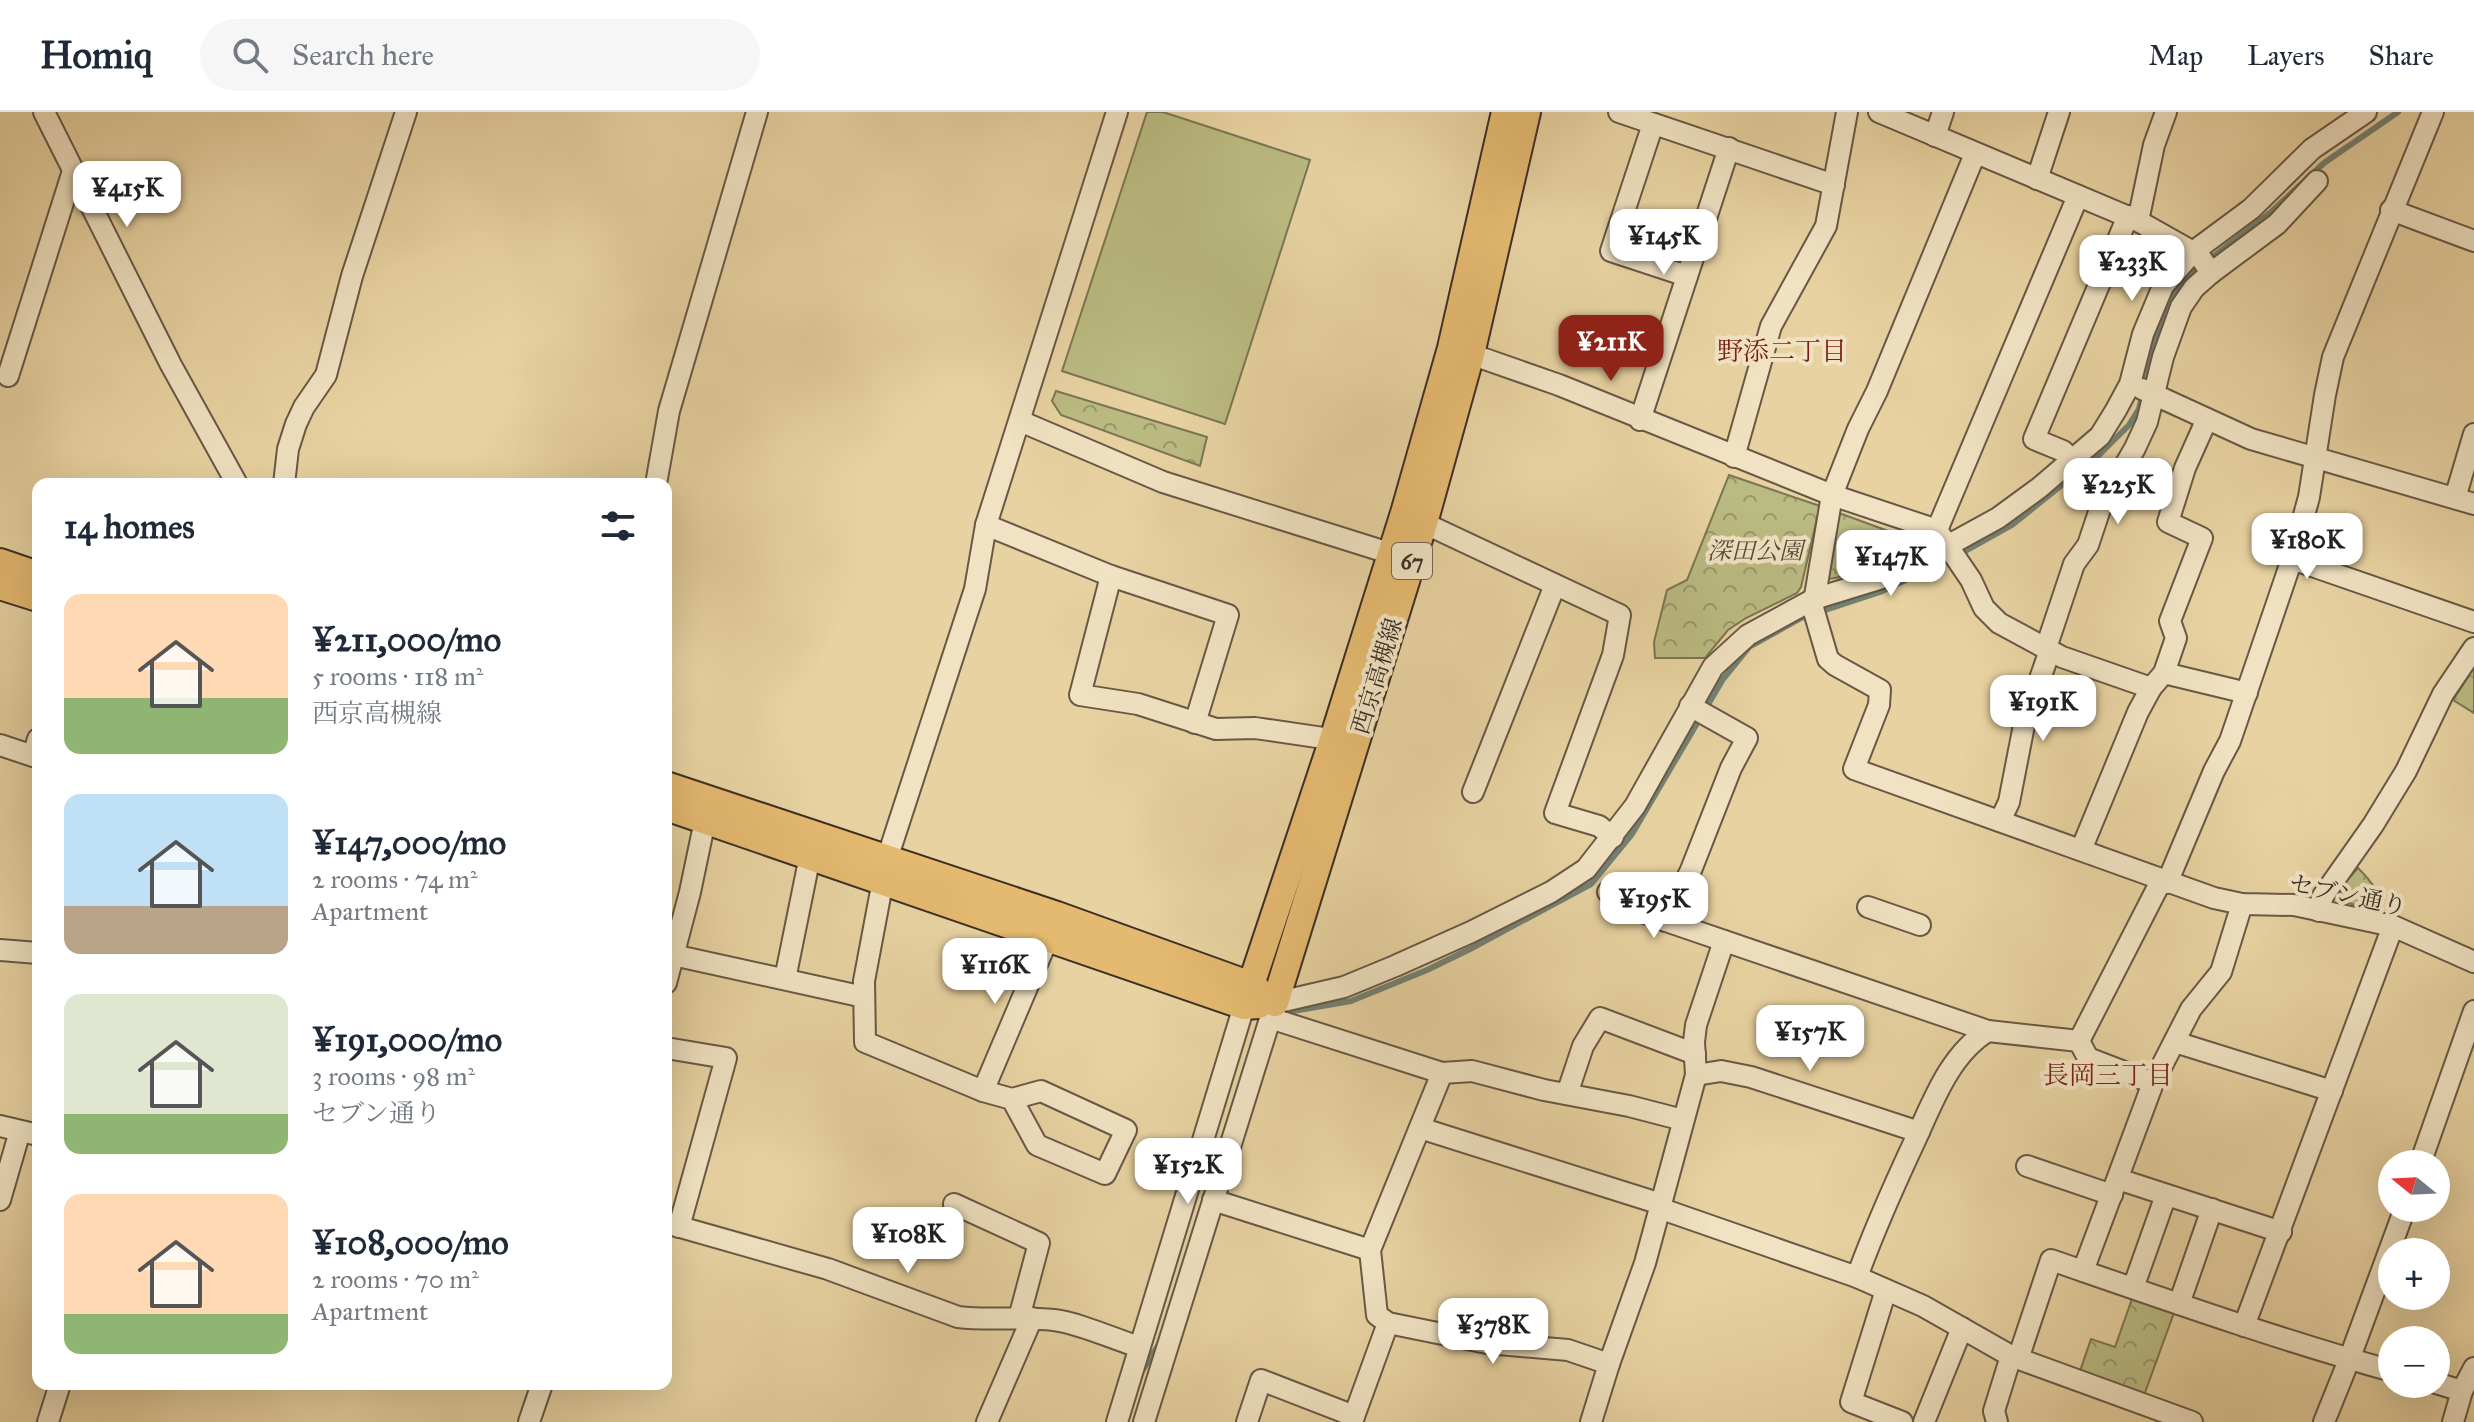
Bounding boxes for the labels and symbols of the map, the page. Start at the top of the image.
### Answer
pin: ¥415K [71,161,183,229]
pin: ¥145K [1608,209,1720,277]
pin: ¥233K [2076,235,2188,303]
pin: ¥211K [1555,315,1667,383]
district label: 野添二丁目 [1717,335,1847,367]
pin: ¥225K [2062,458,2174,526]
pin: ¥180K [2251,513,2363,581]
pin: ¥147K [1835,530,1947,598]
park label: 深田公園 [1707,536,1807,566]
road number: 67 [1392,543,1432,579]
street label: 西京高槻線 [1345,614,1409,738]
pin: ¥191K [1987,675,2099,743]
street label: セブン通り [2287,868,2409,922]
pin: ¥195K [1598,872,1710,940]
pin: ¥116K [939,938,1051,1006]
pin: ¥157K [1754,1005,1866,1073]
district label: 長岡三丁目 [2043,1059,2173,1091]
pin: ¥152K [1132,1138,1244,1206]
north arrow [2378,1150,2450,1222]
pin: ¥108K [852,1207,964,1275]
pin: ¥378K [1437,1298,1549,1366]

